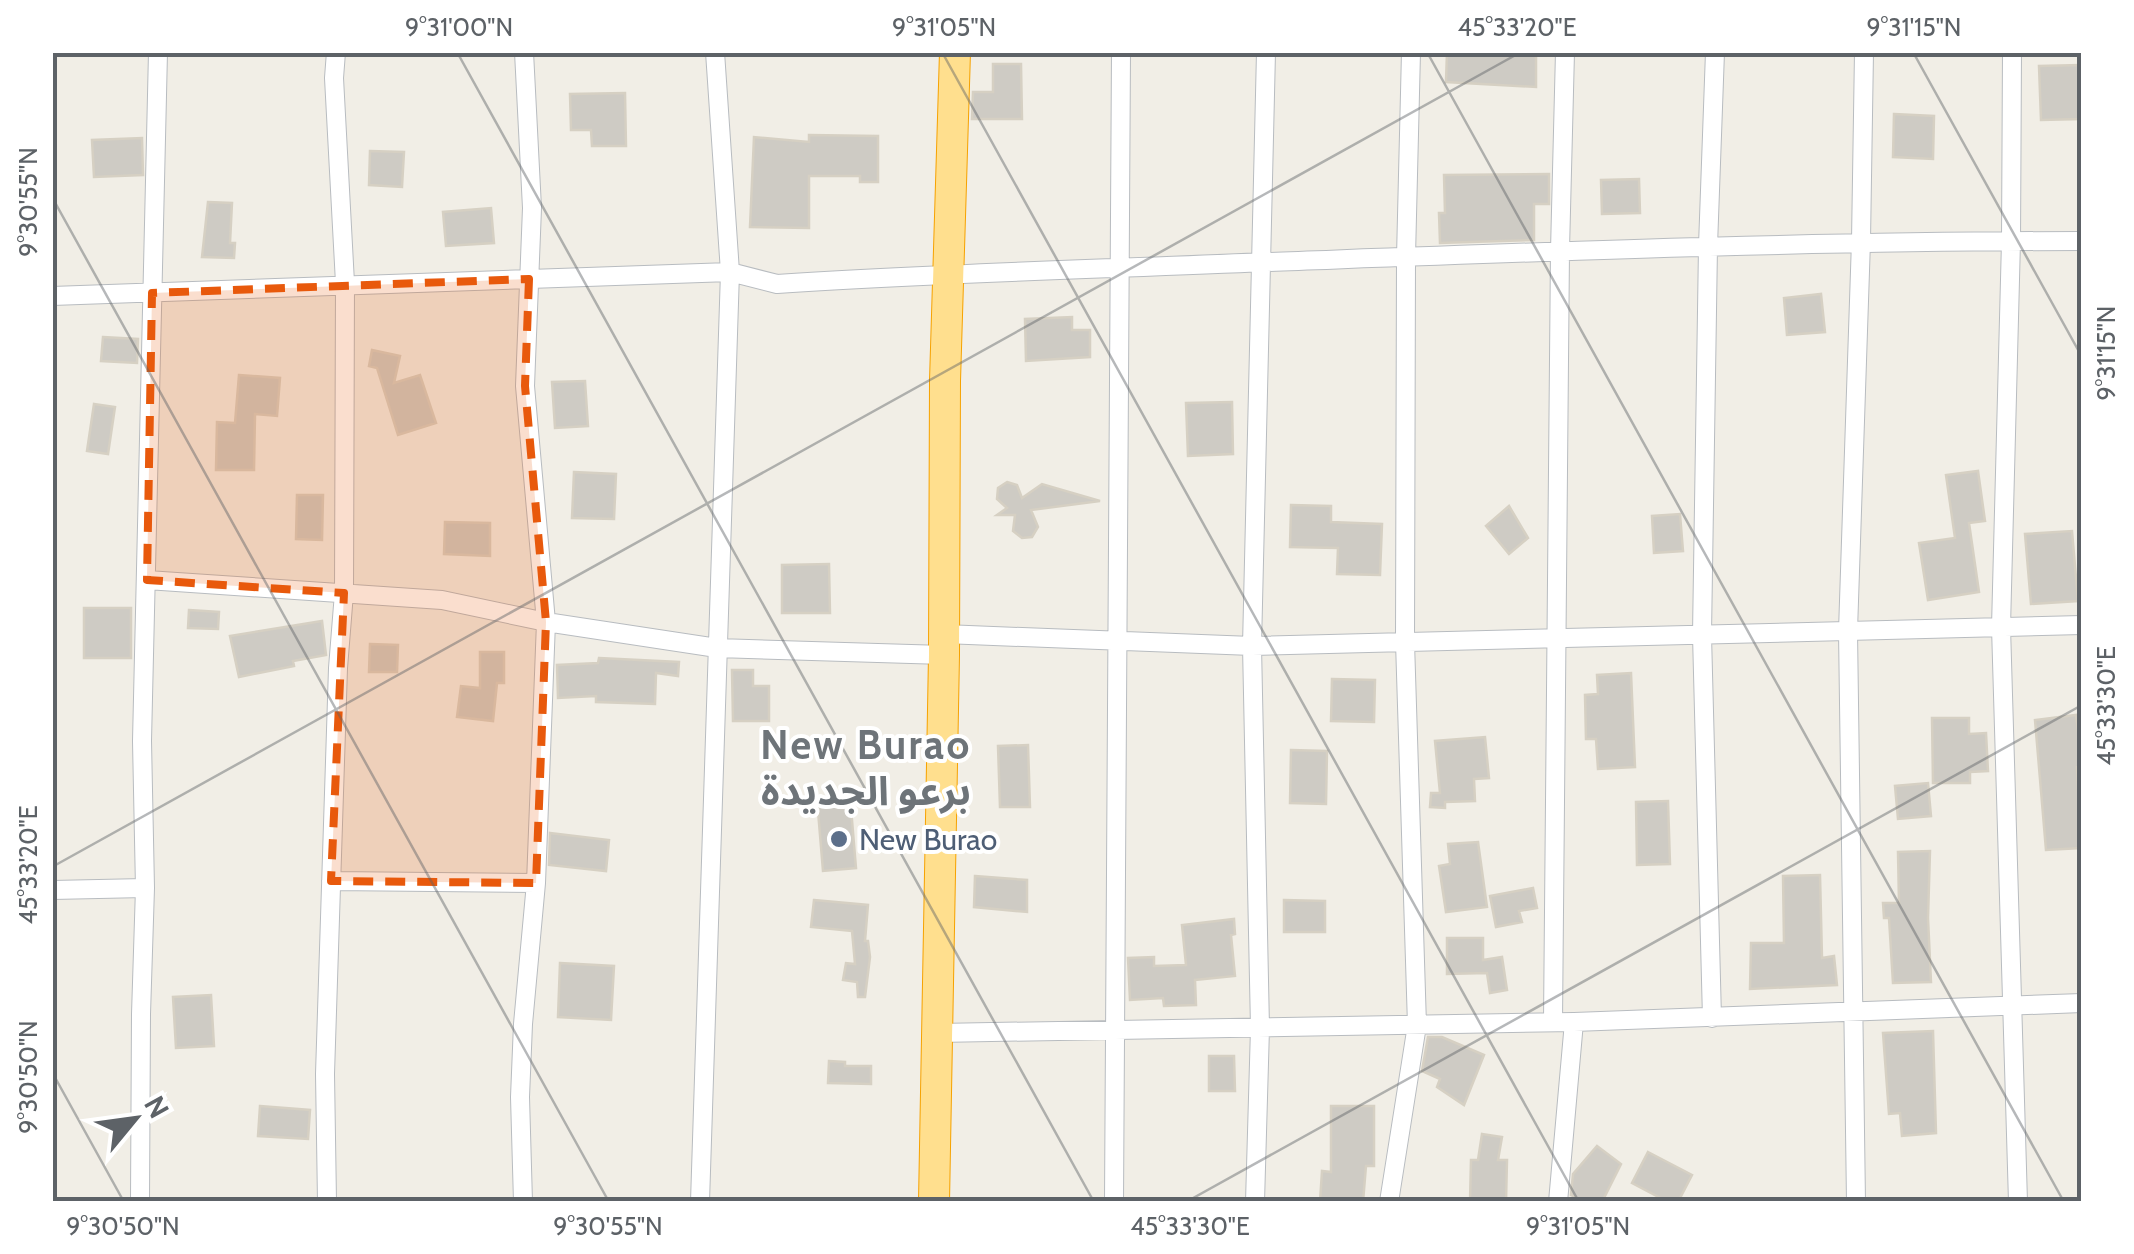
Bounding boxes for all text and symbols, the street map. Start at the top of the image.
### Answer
text: 9°31'00"N [405,12,513,42]
text: 9°31'05"N [892,12,996,42]
text: 45°33'20"E [1457,12,1577,42]
text: 9°31'15"N [1867,12,1961,42]
text: 9°30'55"N [13,147,43,257]
text: 9°31'15"N [2091,306,2121,400]
text: 45°33'30"E [2091,646,2121,766]
district label: New Burao برعو الجديدة [760,720,972,815]
text: 45°33'20"E [13,805,43,925]
place label: New Burao [859,821,997,858]
marker: New Burao [828,828,850,850]
text: 9°30'50"N [13,1020,43,1134]
north arrow [85,1069,185,1169]
text: N [137,1090,177,1124]
text: 9°30'50"N [66,1211,180,1241]
text: 9°30'55"N [553,1211,663,1241]
text: 45°33'30"E [1130,1211,1250,1241]
text: 9°31'05"N [1526,1211,1630,1241]

